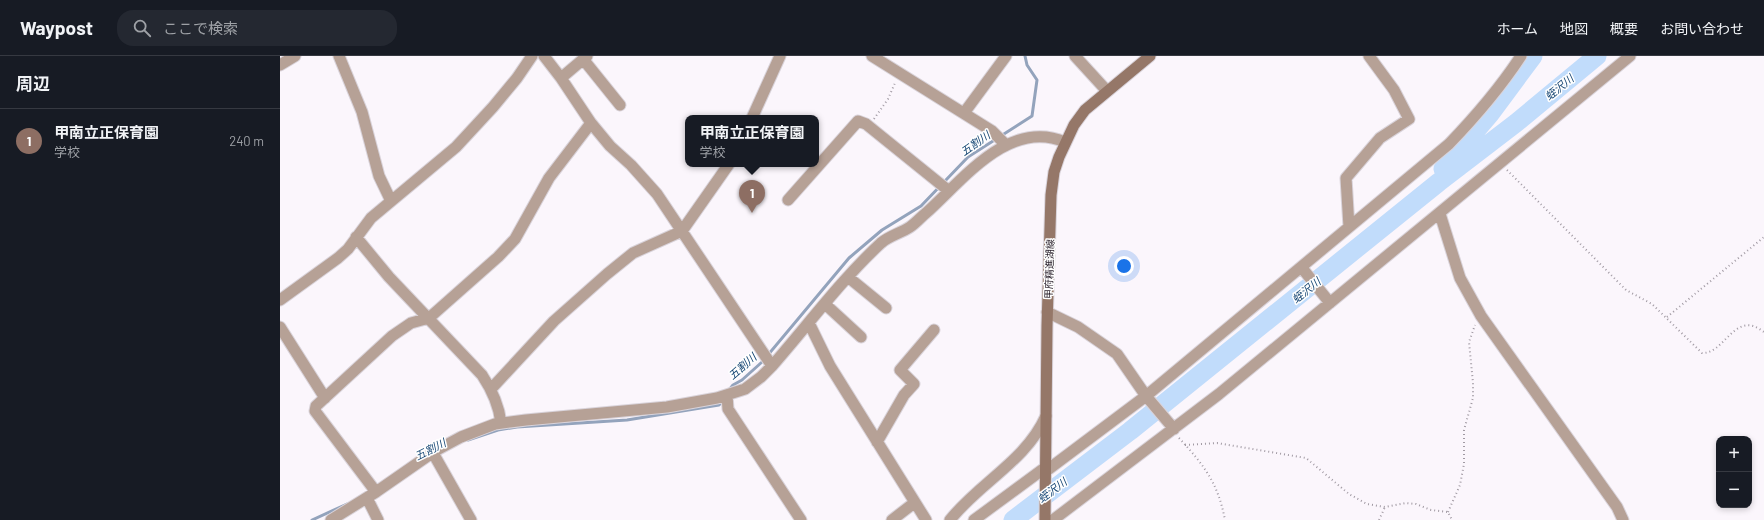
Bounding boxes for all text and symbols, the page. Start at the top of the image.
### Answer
search box [117,10,397,46]
text: Waypost [20,16,93,39]
icon: search [131,17,153,39]
text: ここで検索 [163,19,238,37]
text: ホーム [1496,20,1538,37]
text: 地図 [1560,20,1588,37]
text: 概要 [1610,20,1638,37]
text: お問い合わせ [1660,20,1744,37]
water label: 蛭沢川 [1542,71,1577,102]
text: 周辺 [16,73,50,93]
popup [685,115,819,167]
text: 甲南立正保育園 [54,123,159,141]
text: 甲南立正保育園 [699,123,805,141]
water label: 五割川 [958,128,993,158]
text: 1 [27,133,31,149]
text: 240 m [229,133,264,149]
text: 学校 [54,144,80,160]
text: 学校 [699,144,726,160]
pin: 1 [739,180,765,213]
street label: 甲府精進湖線 [1042,239,1056,299]
your location [1114,256,1134,276]
water label: 蛭沢川 [1289,274,1324,305]
water label: 五割川 [725,350,759,382]
water label: 五割川 [412,435,449,462]
map controls [1716,436,1752,508]
button: + [1716,436,1752,472]
button: − [1716,472,1752,508]
water label: 蛭沢川 [1035,474,1070,505]

